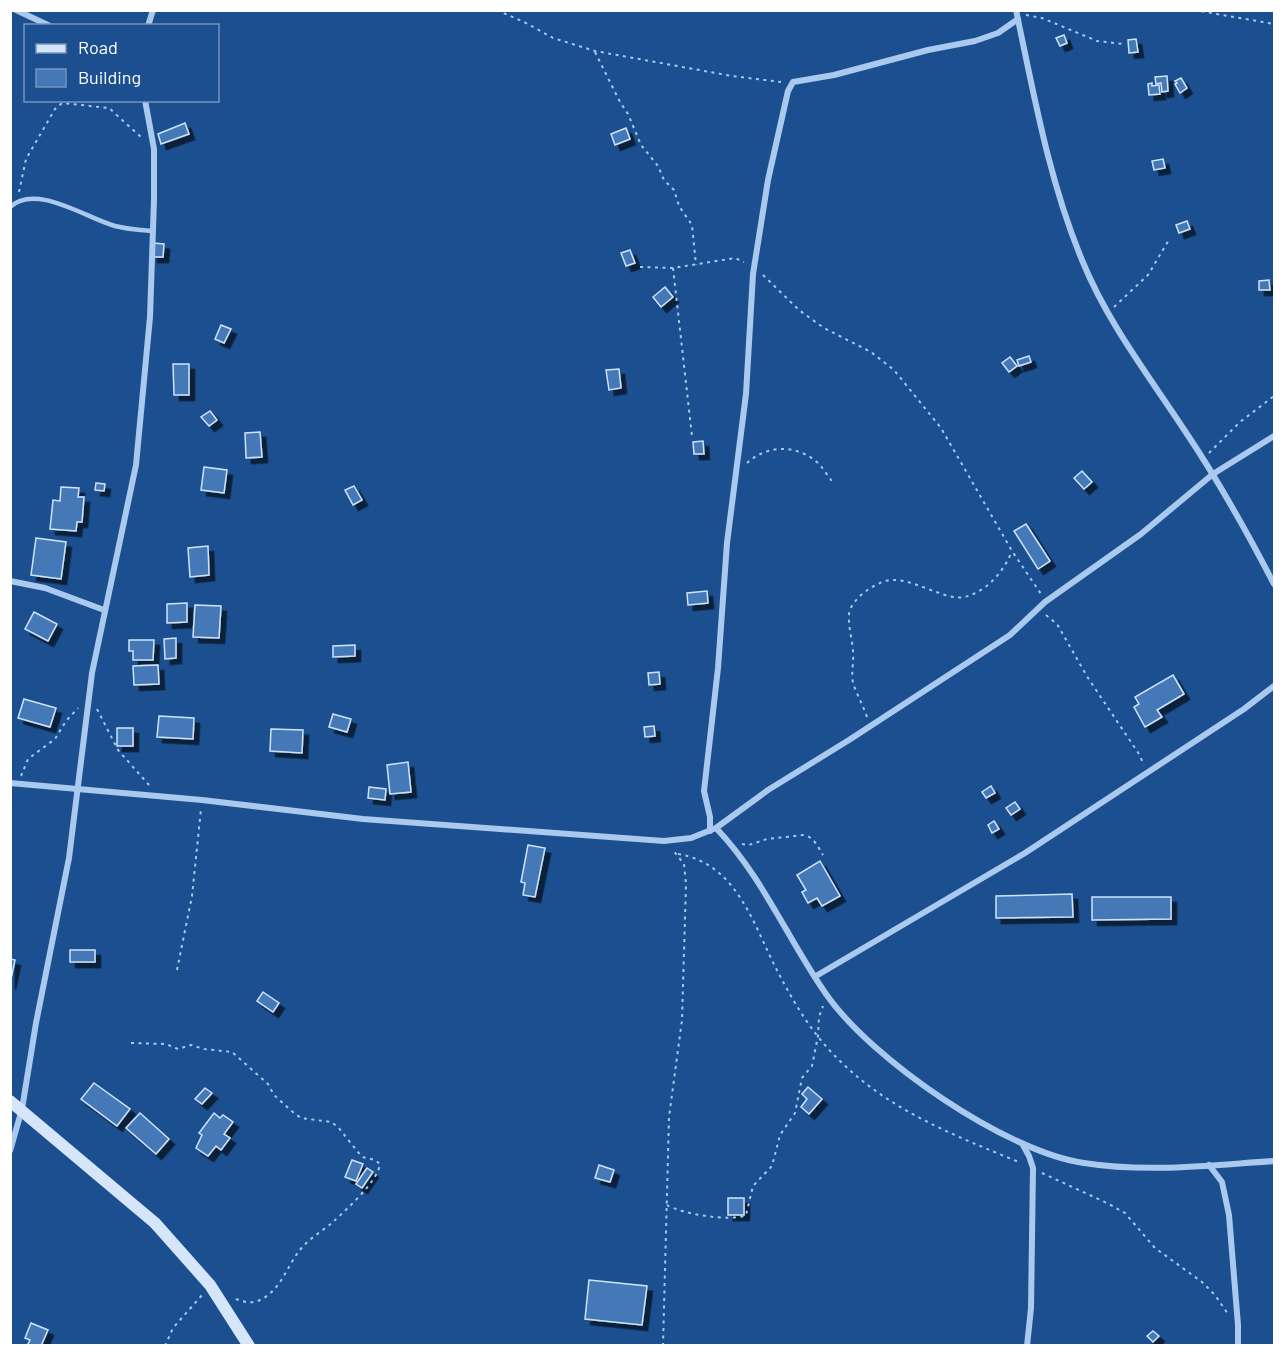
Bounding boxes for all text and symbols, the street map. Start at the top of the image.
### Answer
legend [24,24,219,102]
text: Road [78,36,118,58]
text: Building [78,66,141,88]

